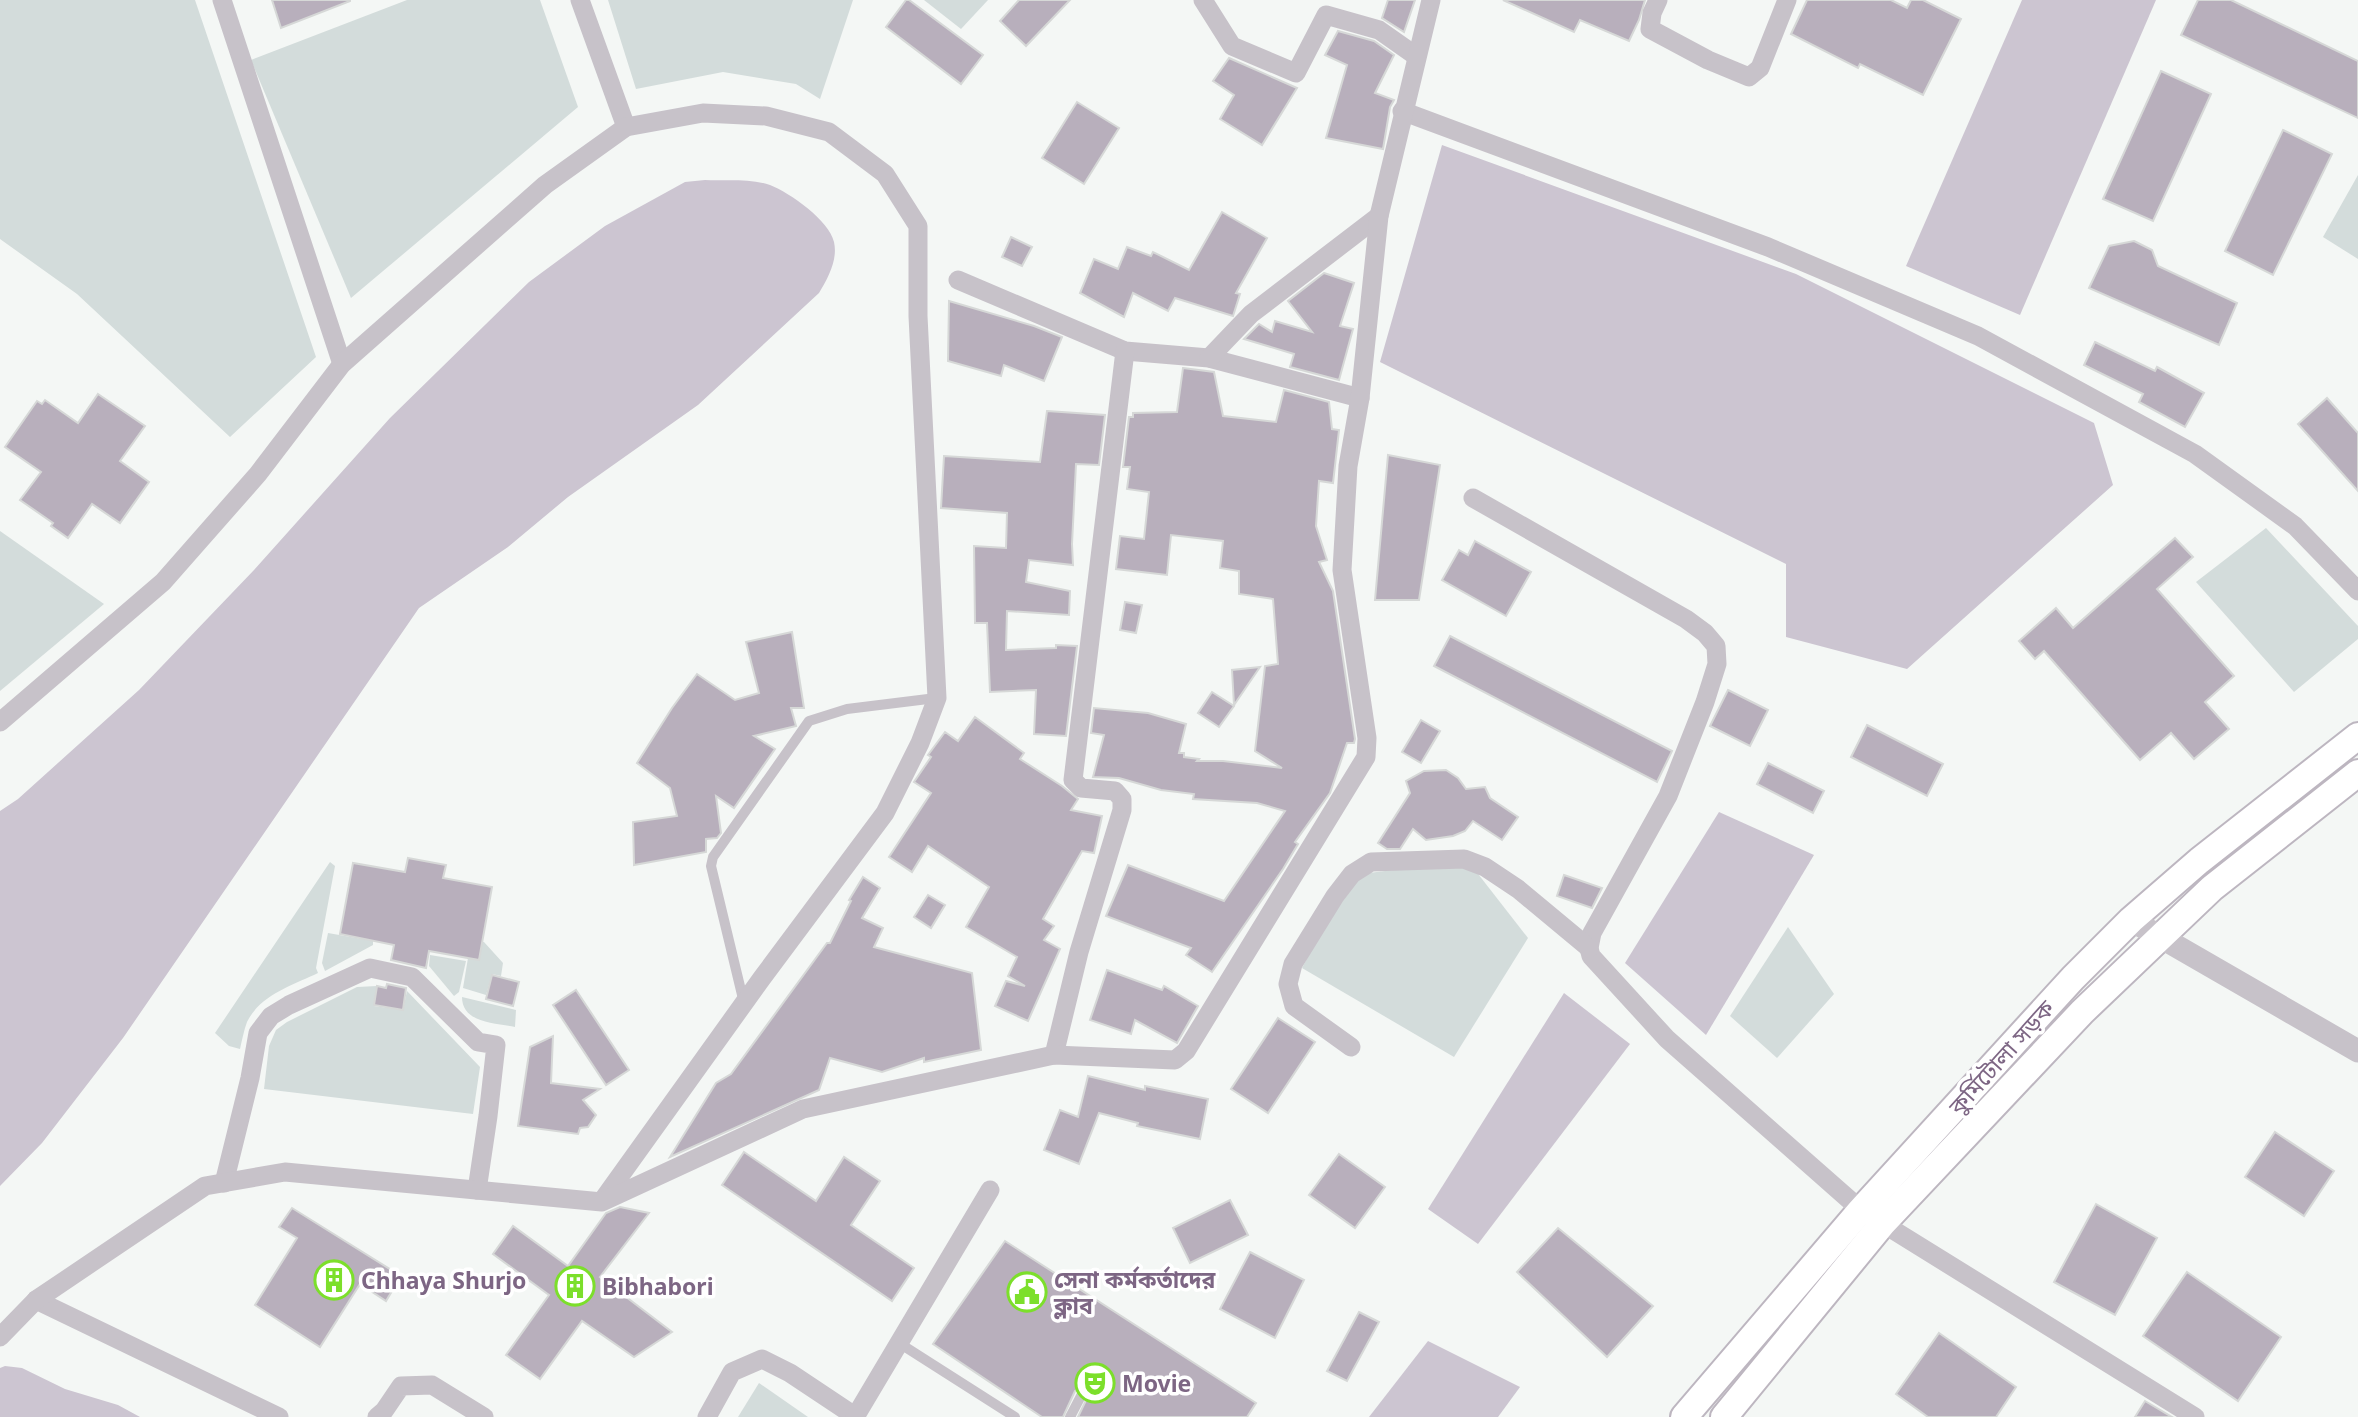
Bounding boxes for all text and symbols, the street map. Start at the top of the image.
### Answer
street label: কুর্মিটোলা সড়ক [1940,992,2061,1122]
building icon: Chhaya Shurjo [313,1259,355,1301]
place label: সেনা কর্মকর্তাদের ক্লাব [1053,1263,1216,1321]
place label: Chhaya Shurjo [361,1264,526,1296]
building icon: Bibhabori [554,1265,596,1307]
place label: Bibhabori [602,1270,714,1302]
public building icon: সেনা কর্মকর্তাদের ক্লাব [1006,1271,1048,1313]
theatre icon: Movie [1074,1362,1116,1404]
place label: Movie [1122,1367,1191,1399]

